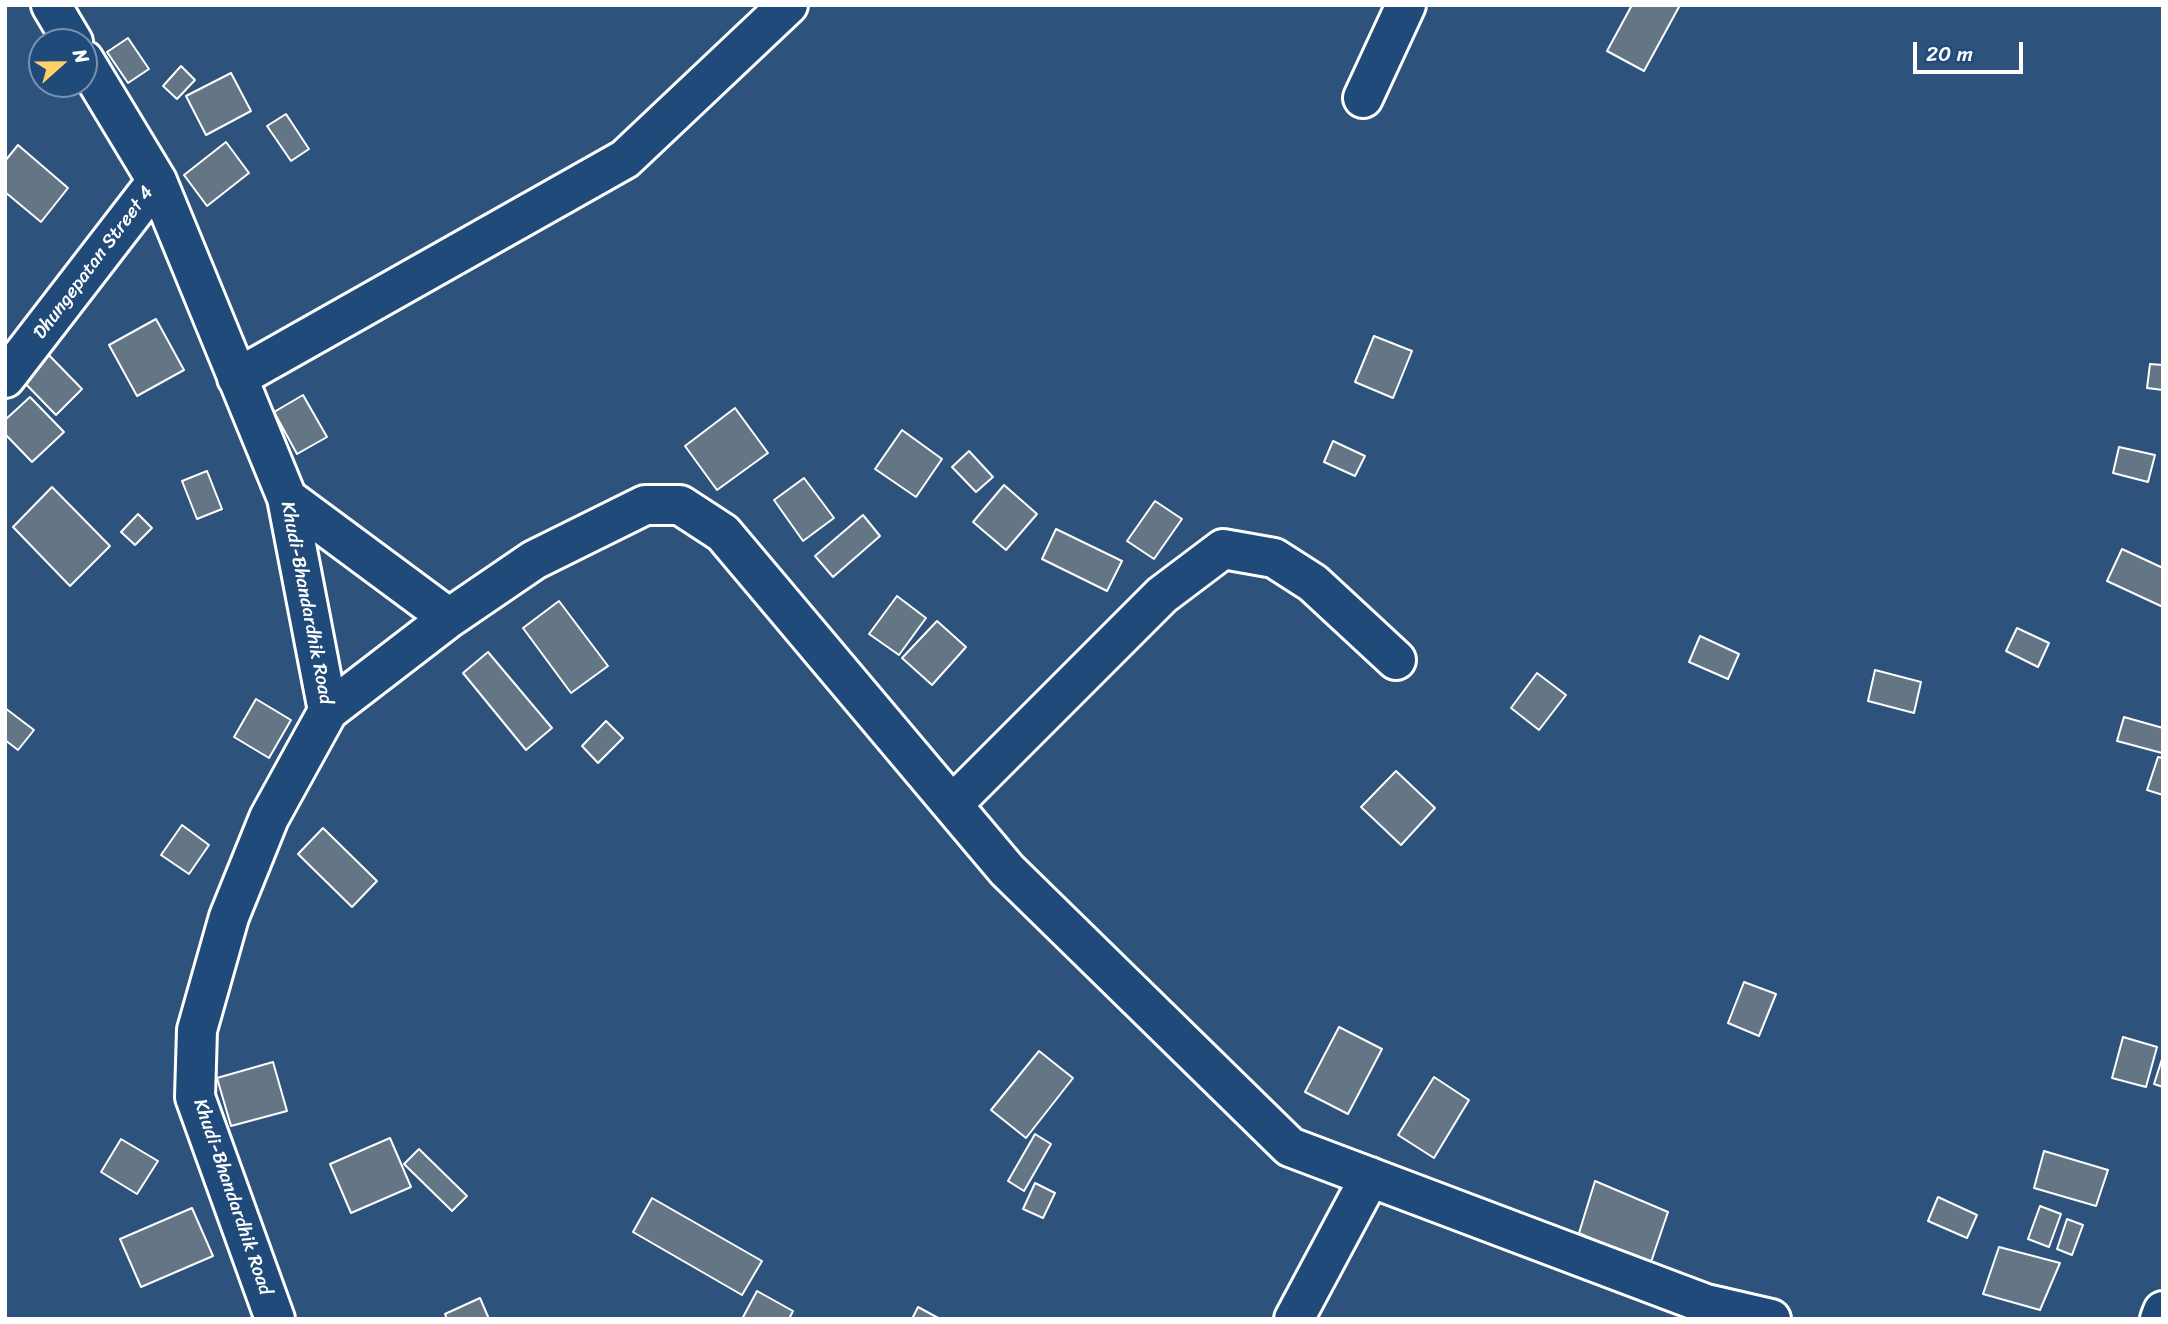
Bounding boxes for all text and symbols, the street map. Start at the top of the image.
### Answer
north arrow [28,28,98,98]
scale bar [1916,28,2026,72]
text: 20 m [1926,35,1973,73]
text: N [63,44,99,68]
street label: Dhungepatan Street 4 [29,182,159,344]
street label: Khudi-Bhandardhik Road [275,500,337,706]
street label: Khudi-Bhandardhik Road [188,1096,276,1298]

